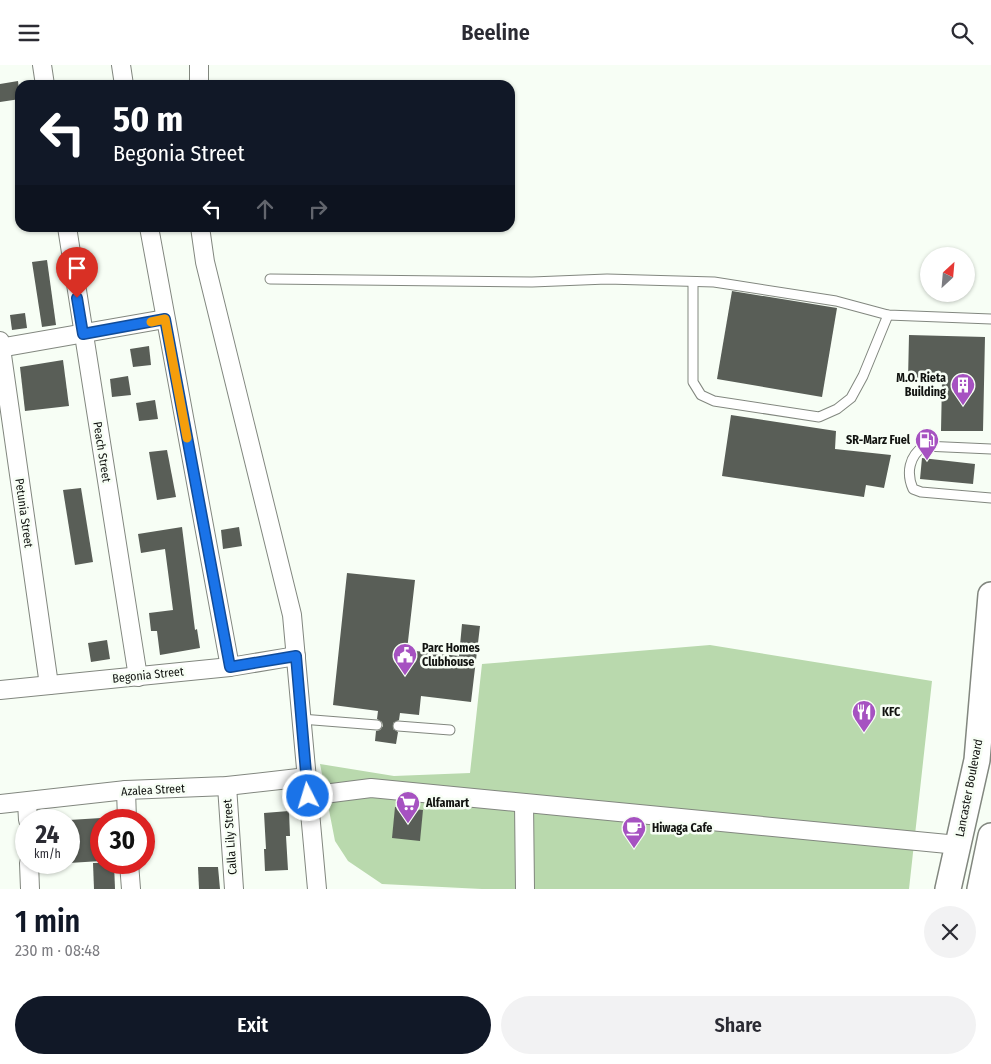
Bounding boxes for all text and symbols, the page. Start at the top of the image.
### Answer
icon: menu [15,19,43,47]
text: Beeline [461,19,530,46]
icon: search [948,19,976,47]
text: 50 m [113,98,183,140]
icon: left [30,100,95,165]
text: Begonia Street [113,140,245,167]
icon: left [198,195,226,223]
icon: ahead [251,195,279,223]
icon: right [304,195,332,223]
pin [56,247,98,298]
north arrow [920,247,975,303]
map controls [920,247,975,302]
icon: arrive [63,254,91,282]
place label: M.O. Rieta Building [896,371,946,399]
building icon: M.O. Rieta Building [950,372,976,406]
street label: Peach Street [90,421,114,483]
fuel station icon: SR-Marz Fuel [914,427,940,461]
place label: SR-Marz Fuel [846,433,911,447]
street label: Petunia Street [12,478,36,549]
place label: Parc Homes Clubhouse [422,641,481,669]
public building icon: Parc Homes Clubhouse [392,642,418,676]
street label: Begonia Street [112,664,185,686]
restaurant icon: KFC [851,699,877,733]
place label: KFC [882,705,901,719]
street label: Lancaster Boulevard [953,738,985,838]
position arrow [281,769,333,821]
street label: Azalea Street [121,781,185,799]
supermarket icon: Alfamart [395,790,421,824]
place label: Alfamart [425,796,470,810]
street label: Calla Lily Street [220,799,240,875]
speed limit sign: 30 [90,809,155,874]
cafe icon: Hiwaga Cafe [621,815,647,849]
text: 24 [36,820,59,850]
place label: Hiwaga Cafe [652,821,712,835]
text: km/h [34,847,61,861]
text: 1 min [15,904,80,940]
button: close [924,906,976,958]
text: 230 m · 08:48 [15,941,100,960]
button: Exit [15,996,491,1054]
button: Share [501,996,976,1054]

